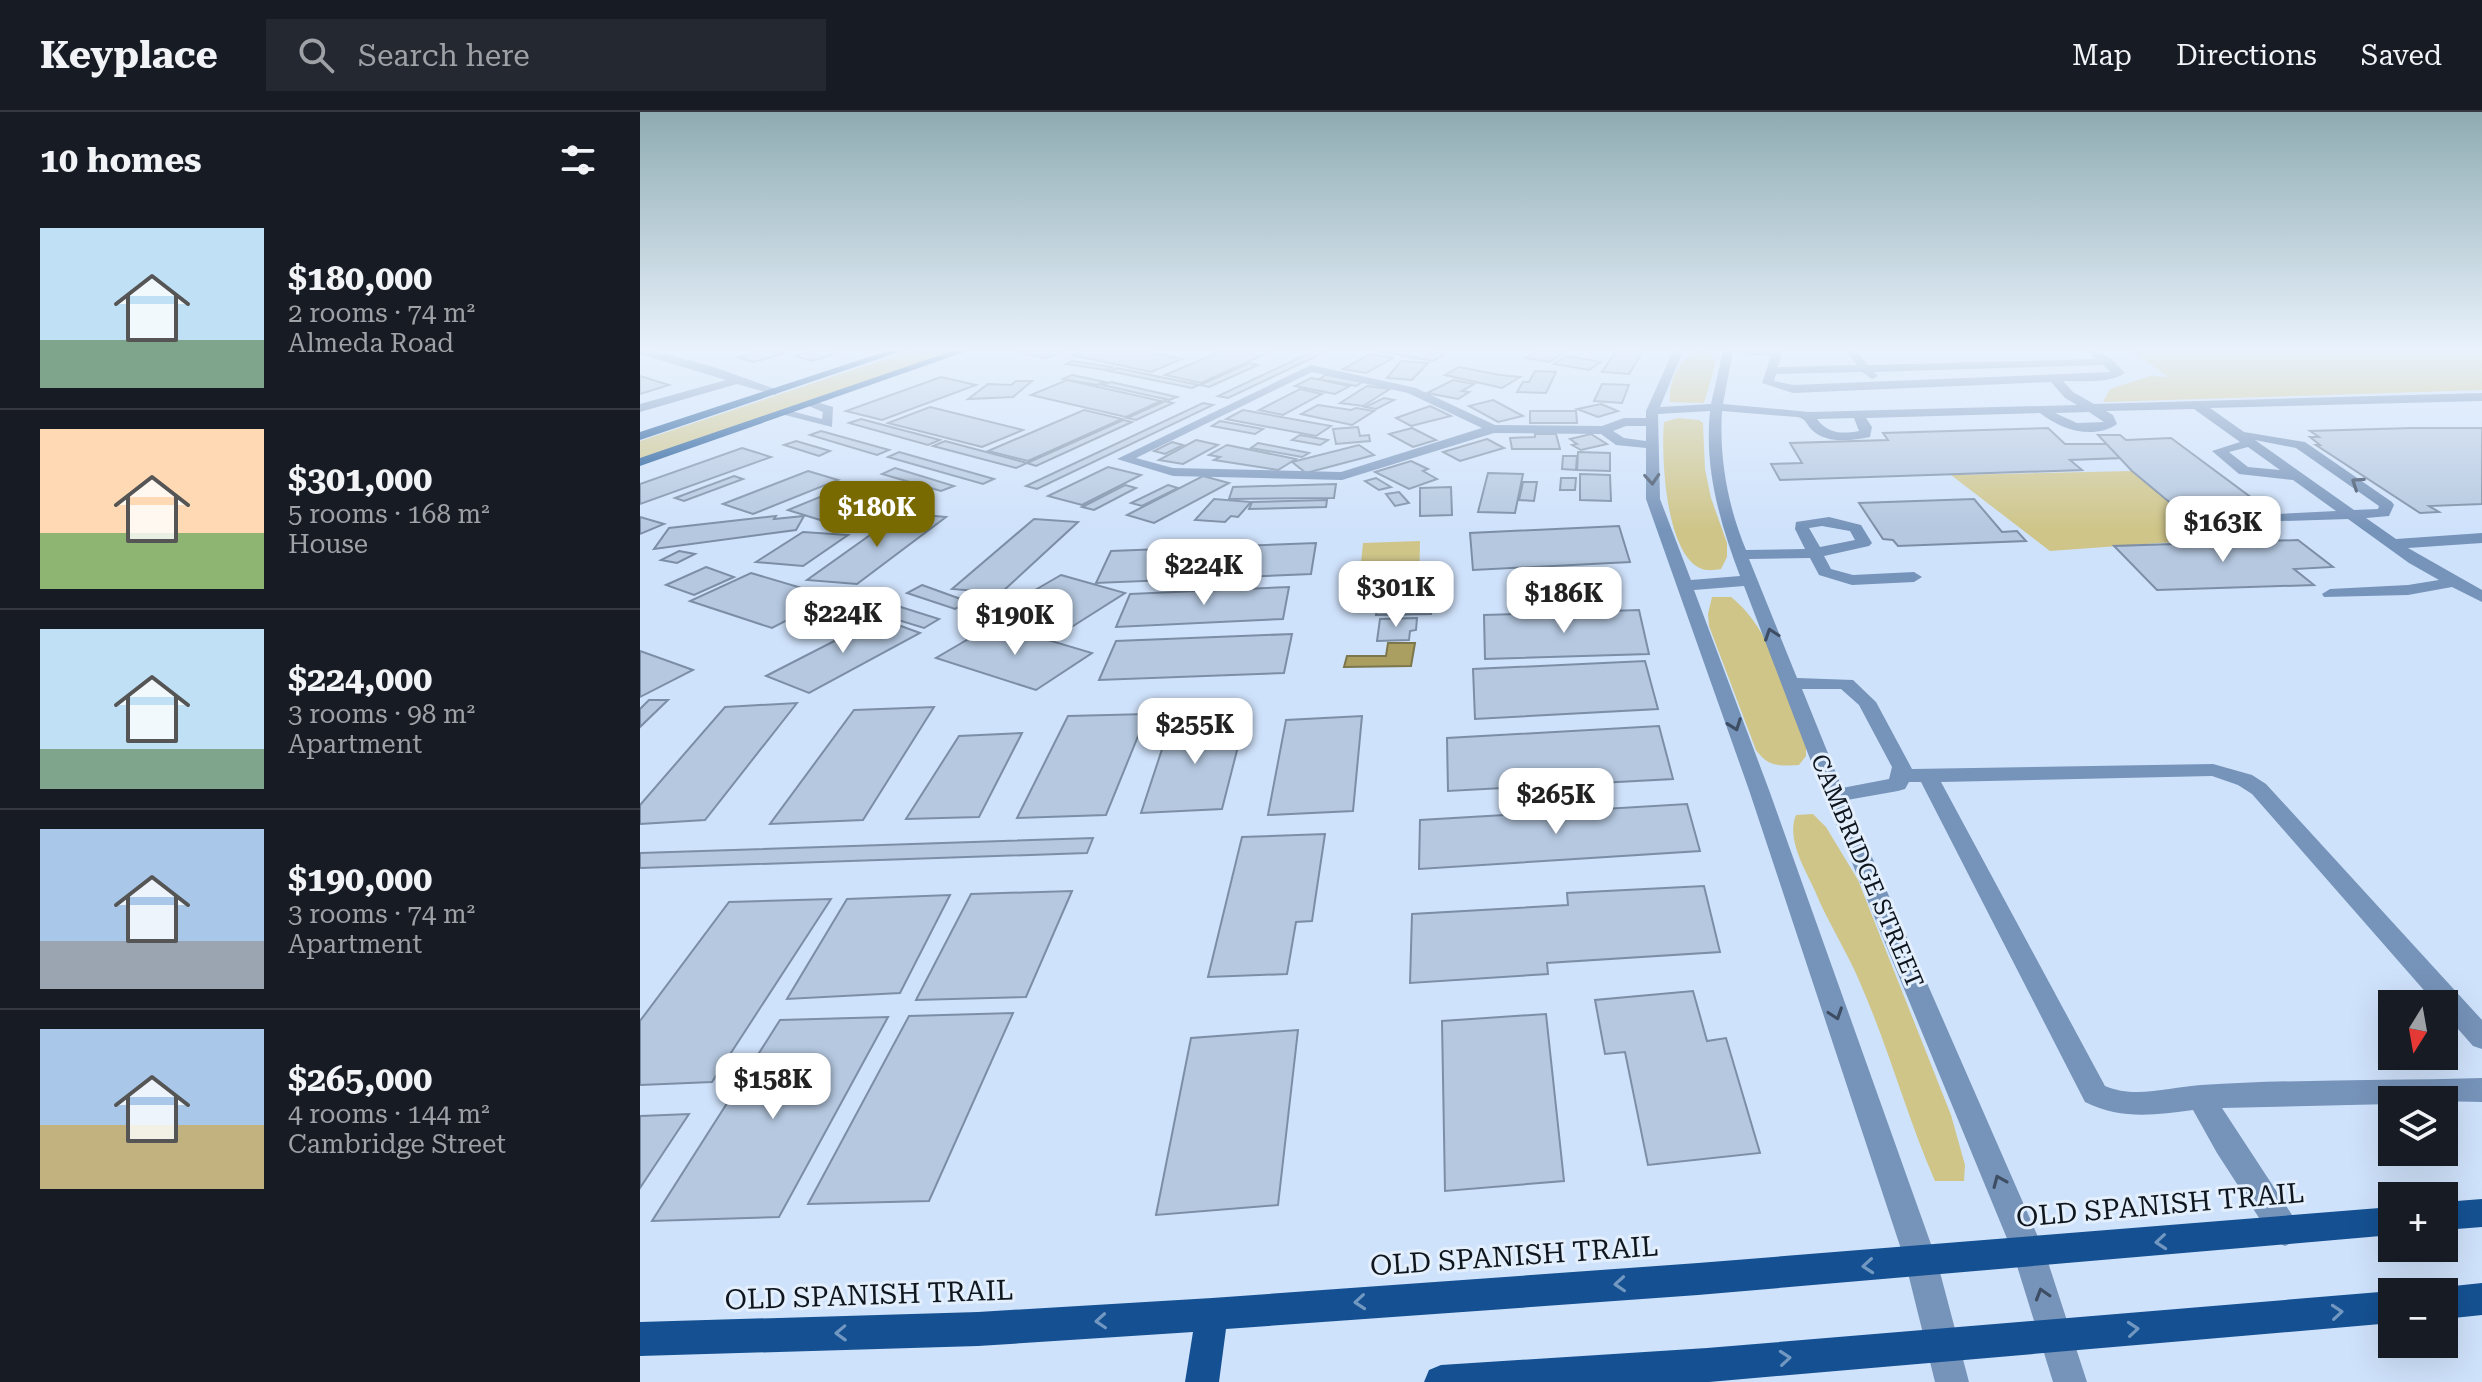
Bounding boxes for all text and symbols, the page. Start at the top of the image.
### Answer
search box [266,19,826,91]
text: Keyplace [40,33,218,77]
icon: search [294,33,338,77]
text: Search here [358,38,530,73]
text: Map [2072,39,2132,72]
text: Directions [2176,39,2317,72]
text: Saved [2361,39,2442,72]
icon: filters [556,138,600,182]
text: 10 homes [40,140,202,180]
text: $180,000 [288,258,432,298]
icon: home [104,260,200,356]
text: 2 rooms · 74 m² [288,298,475,328]
text: Almeda Road [288,328,454,358]
text: $301,000 [288,459,432,499]
icon: home [104,461,200,557]
one-way arrow [1643,473,1660,486]
one-way arrow [2351,478,2365,493]
pin: $180K [821,481,933,549]
text: $180K [838,492,916,522]
pin: $163K [2167,496,2279,564]
text: 5 rooms · 168 m² [288,499,490,529]
text: $163K [2184,507,2262,537]
text: House [288,529,368,559]
pin: $224K [1148,539,1260,607]
text: $224K [1165,550,1243,580]
pin: $301K [1340,561,1452,629]
pin: $186K [1508,567,1620,635]
text: $301K [1357,572,1435,602]
text: $186K [1525,578,1603,608]
pin: $224K [787,587,899,655]
pin: $190K [959,589,1071,657]
text: $224K [804,598,882,628]
text: $190K [976,600,1054,630]
one-way arrow [1764,628,1780,642]
text: $224,000 [288,659,432,699]
icon: home [104,661,200,757]
pin: $255K [1139,698,1251,766]
text: 3 rooms · 98 m² [288,699,475,729]
text: $255K [1156,709,1234,739]
one-way arrow [1725,717,1742,731]
text: Apartment [288,729,422,759]
street label: CAMBRIDGE STREET [1805,750,1929,992]
pin: $265K [1500,768,1612,836]
text: $265K [1517,779,1595,809]
text: $190,000 [288,859,432,899]
icon: home [104,861,200,957]
text: 3 rooms · 74 m² [288,899,475,929]
text: Apartment [288,929,422,959]
north arrow [2378,990,2458,1070]
map controls [2378,990,2458,1358]
one-way arrow [1827,1006,1843,1020]
pin: $158K [717,1053,829,1121]
text: $265,000 [288,1059,432,1099]
icon: home [104,1061,200,1157]
text: $158K [734,1064,812,1094]
button: layers [2378,1086,2458,1166]
text: 4 rooms · 144 m² [288,1099,490,1129]
text: Cambridge Street [288,1129,506,1159]
one-way arrow [1992,1175,2008,1189]
street label: OLD SPANISH TRAIL [2015,1176,2305,1234]
button: + [2378,1182,2458,1262]
street label: OLD SPANISH TRAIL [1369,1229,1659,1283]
one-way arrow [2154,1233,2167,1250]
one-way arrow [1861,1257,1874,1274]
street label: OLD SPANISH TRAIL [724,1273,1014,1317]
one-way arrow [1613,1276,1626,1293]
button: − [2378,1278,2458,1358]
one-way arrow [2035,1288,2051,1301]
one-way arrow [1353,1293,1366,1310]
one-way arrow [2331,1304,2344,1321]
one-way arrow [1094,1312,1107,1329]
one-way arrow [2127,1321,2140,1338]
one-way arrow [834,1324,847,1342]
one-way arrow [1779,1350,1792,1367]

